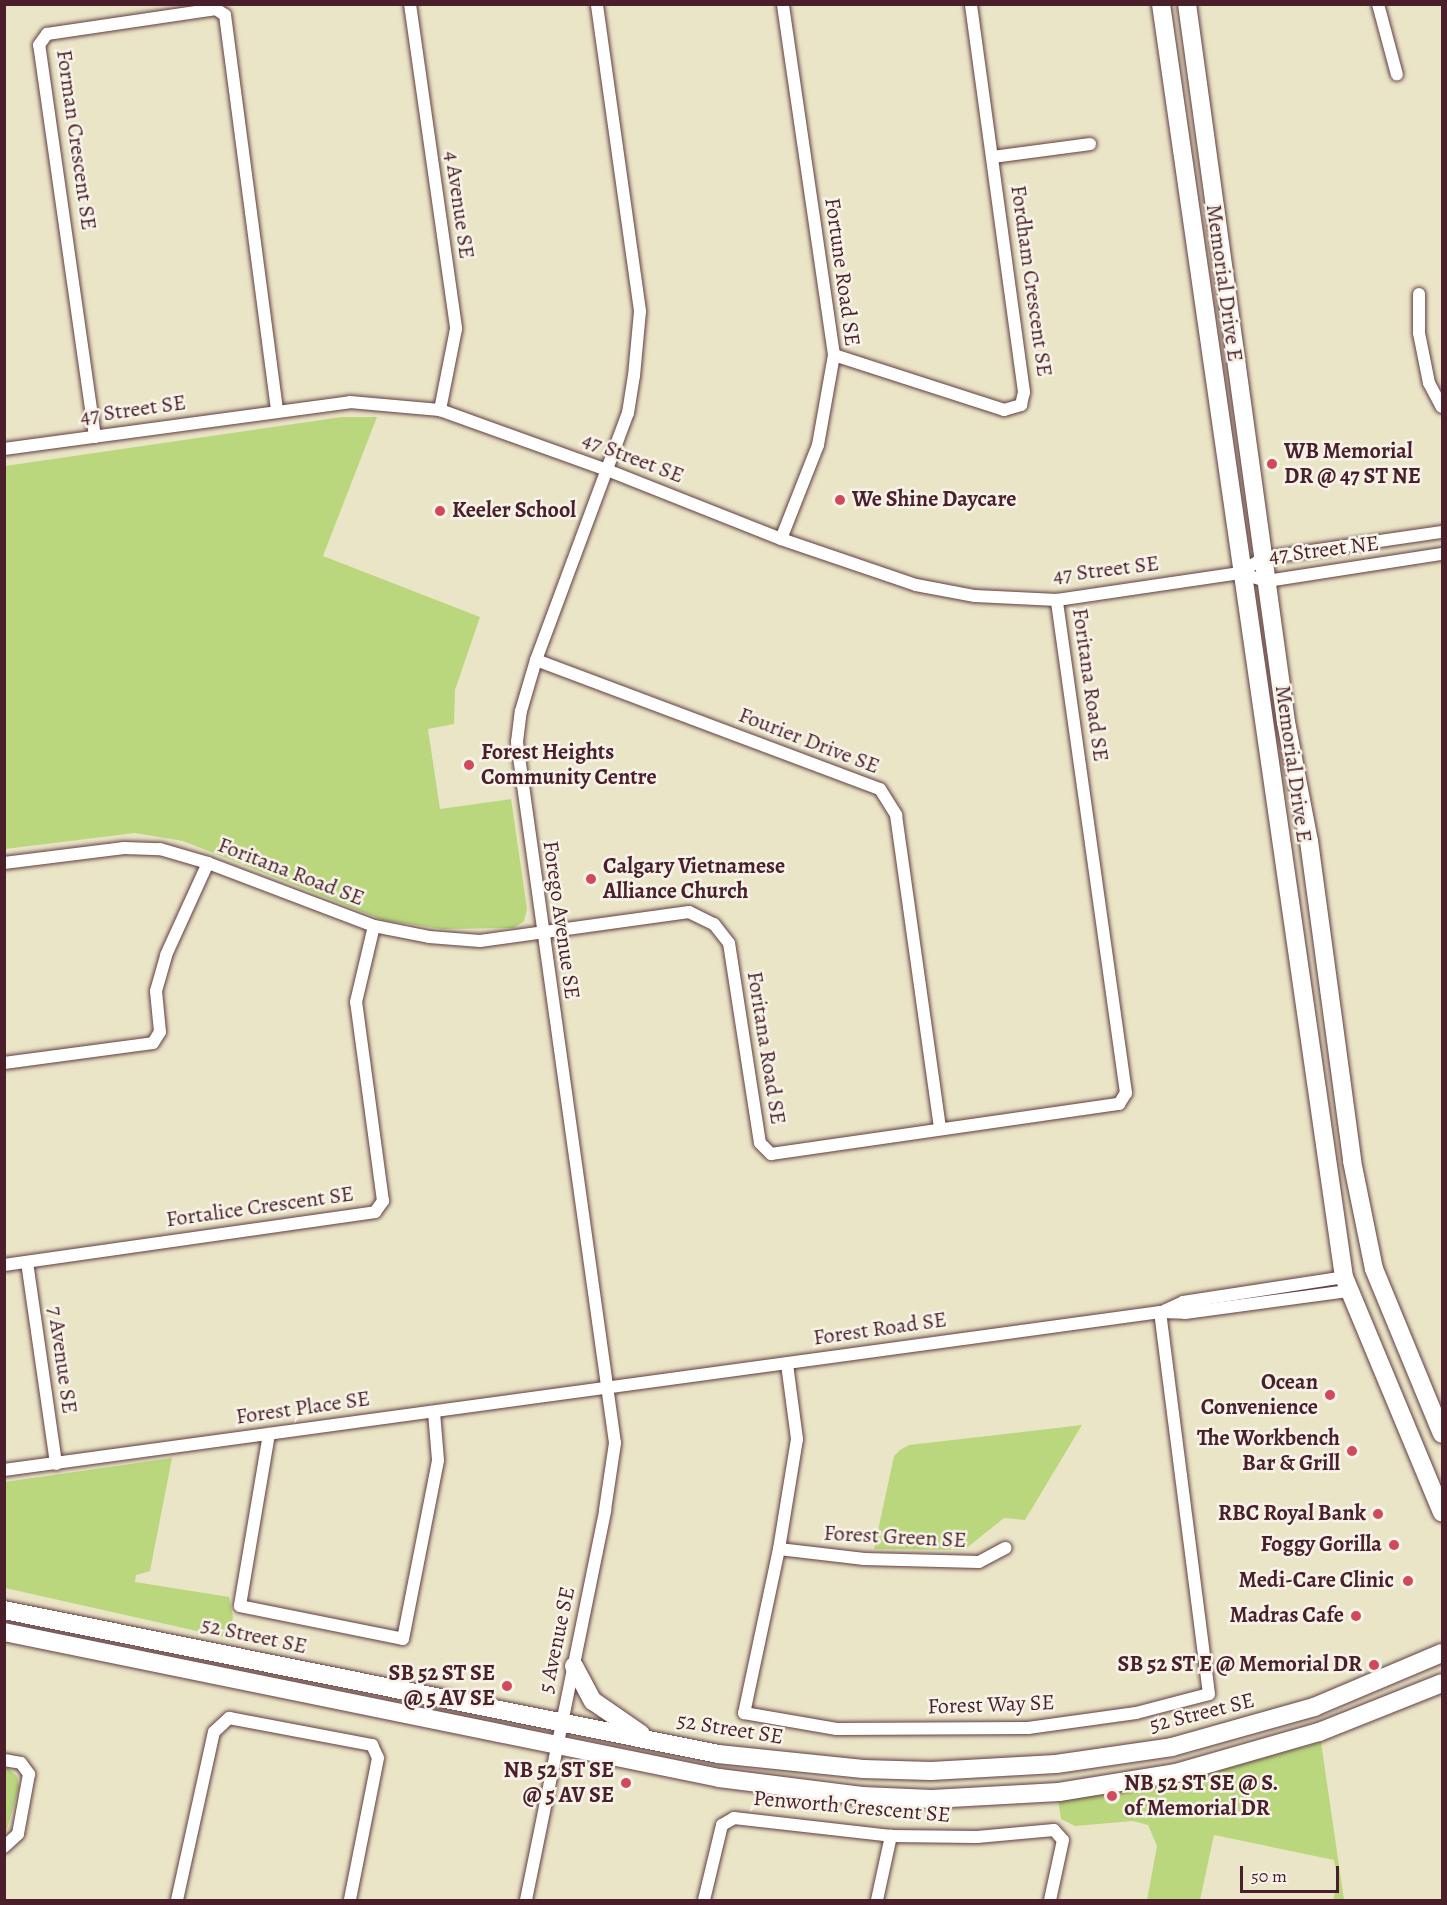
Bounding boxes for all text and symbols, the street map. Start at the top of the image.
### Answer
street label: Forman Crescent SE [50,48,102,232]
street label: 4 Avenue SE [438,149,480,261]
street label: Fordham Crescent SE [1004,183,1058,379]
street label: Fortune Road SE [818,196,866,348]
street label: Memorial Drive E [1200,203,1248,363]
street label: 47 Street SE [78,390,188,430]
street label: 47 Street SE [578,427,688,489]
place label: WB Memorial DR @ 47 ST NE [1284,438,1421,490]
marker: WB Memorial DR @ 47 ST NE [1265,457,1279,471]
place label: We Shine Daycare [852,487,1016,513]
marker: We Shine Daycare [833,493,847,507]
place label: Keeler School [452,498,576,524]
marker: Keeler School [433,504,447,518]
street label: 47 Street NE [1267,530,1381,570]
street label: 47 Street SE [1051,550,1161,590]
street label: Foritana Road SE [1066,606,1114,764]
street label: Memorial Drive E [1269,684,1317,844]
street label: Fourier Drive SE [735,702,883,780]
place label: Forest Heights Community Centre [481,739,657,790]
marker: Forest Heights Community Centre [462,758,476,772]
street label: Foritana Road SE [214,832,368,912]
street label: Forego Avenue SE [537,839,585,1001]
place label: Calgary Vietnamese Alliance Church [603,853,785,904]
marker: Calgary Vietnamese Alliance Church [584,872,598,886]
street label: Foritana Road SE [741,969,791,1127]
street label: Fortalice Crescent SE [164,1181,356,1233]
street label: 7 Avenue SE [41,1305,83,1415]
street label: Forest Road SE [812,1307,948,1351]
place label: Ocean Convenience [1201,1369,1318,1420]
street label: Forest Place SE [234,1386,372,1430]
marker: Ocean Convenience [1323,1388,1337,1402]
place label: The Workbench Bar & Grill [1197,1425,1340,1476]
marker: The Workbench Bar & Grill [1345,1444,1359,1458]
place label: RBC Royal Bank [1218,1501,1366,1527]
marker: RBC Royal Bank [1371,1507,1385,1521]
street label: Forest Green SE [823,1520,967,1554]
place label: Foggy Gorilla [1260,1532,1382,1558]
marker: Foggy Gorilla [1387,1538,1401,1552]
place label: Medi-Care Clinic [1239,1568,1394,1594]
marker: Medi-Care Clinic [1399,1572,1417,1590]
street label: 5 Avenue SE [533,1584,581,1696]
place label: Madras Cafe [1229,1603,1344,1629]
marker: Madras Cafe [1349,1609,1363,1623]
street label: 52 Street SE [199,1612,309,1660]
place label: SB 52 ST E @ Memorial DR [1118,1652,1362,1678]
marker: SB 52 ST E @ Memorial DR [1367,1658,1381,1672]
place label: SB 52 ST SE @ 5 AV SE [389,1660,495,1712]
marker: SB 52 ST SE @ 5 AV SE [500,1679,514,1693]
street label: 52 Street SE [1147,1687,1257,1739]
street label: Forest Way SE [927,1690,1055,1720]
street label: 52 Street SE [675,1708,785,1750]
place label: NB 52 ST SE @ 5 AV SE [503,1757,614,1808]
place label: NB 52 ST SE @ S. of Memorial DR [1124,1770,1278,1822]
marker: NB 52 ST SE @ 5 AV SE [619,1776,633,1790]
street label: Penworth Crescent SE [752,1785,952,1829]
marker: NB 52 ST SE @ S. of Memorial DR [1105,1789,1119,1803]
scale bar [1243,1854,1342,1892]
text: 50 m [1251,1864,1287,1888]

